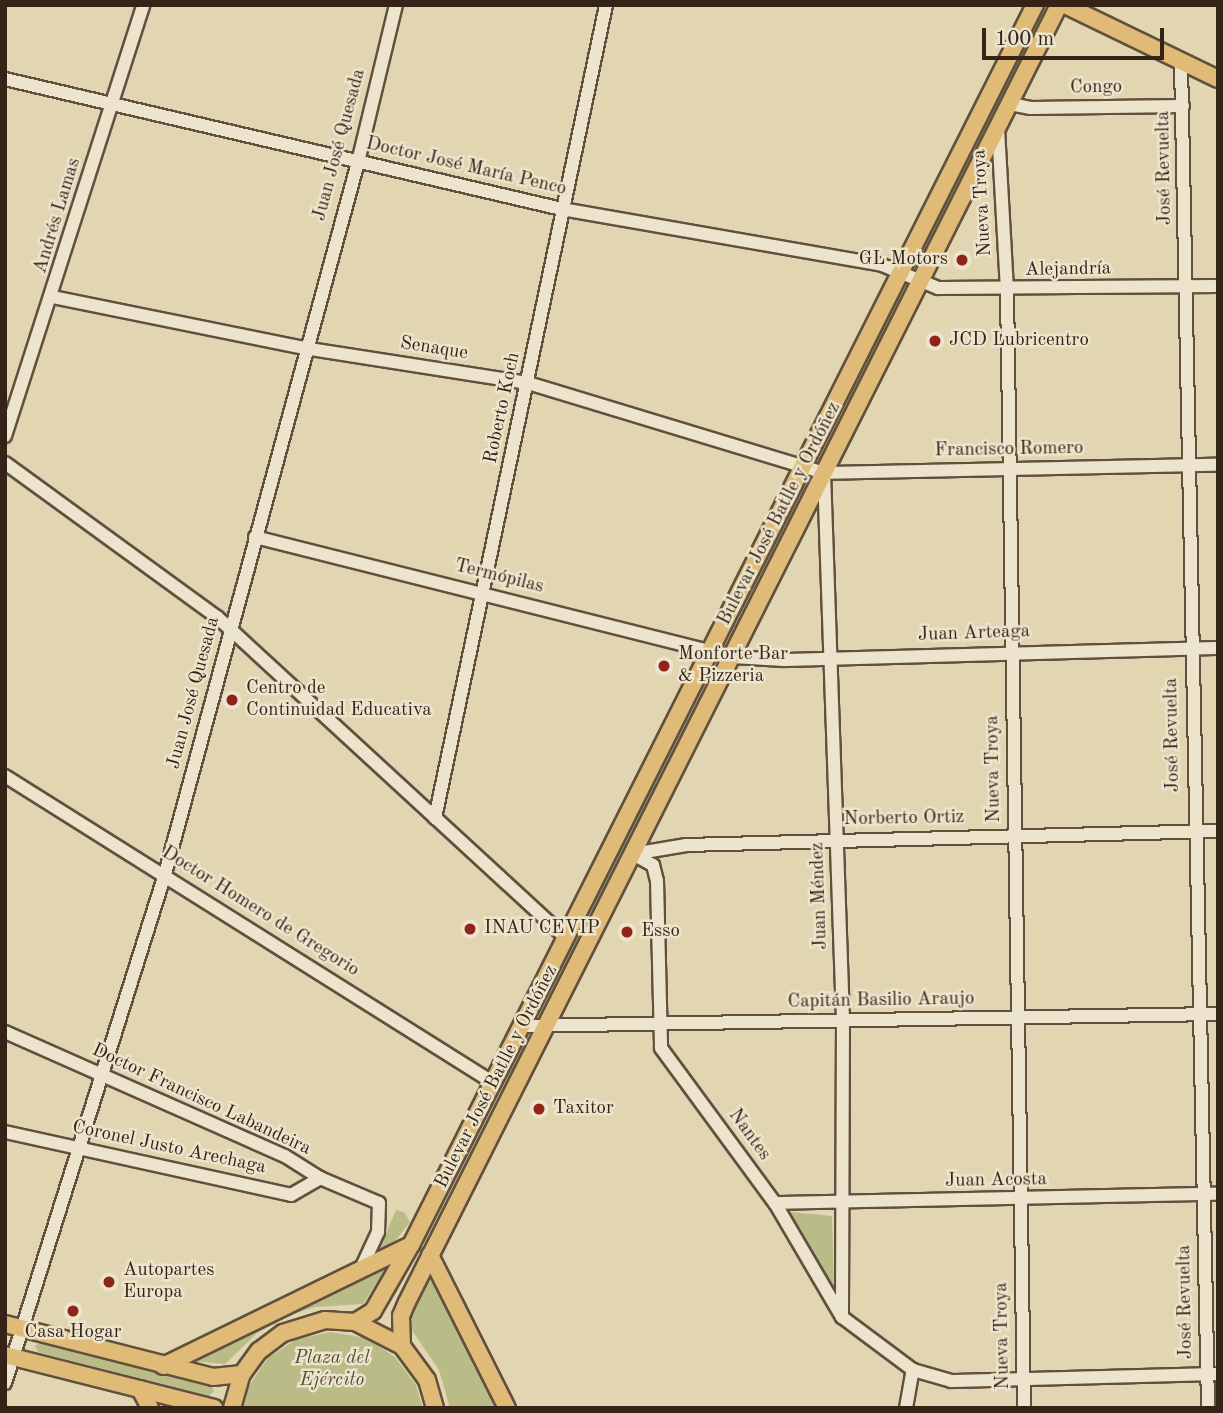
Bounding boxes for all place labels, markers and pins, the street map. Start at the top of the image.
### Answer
place label: GL Motors [859,249,948,271]
marker: GL Motors [954,252,970,268]
place label: JCD Lubricentro [949,330,1089,352]
marker: JCD Lubricentro [927,333,943,349]
place label: Monforte Bar & Pizzeria [678,644,788,688]
marker: Monforte Bar & Pizzeria [656,658,672,674]
place label: Centro de Continuidad Educativa [246,678,432,722]
marker: Centro de Continuidad Educativa [224,692,240,708]
place label: INAU CEVIP [484,918,600,940]
marker: INAU CEVIP [462,921,478,937]
place label: Esso [641,921,680,943]
marker: Esso [619,924,635,940]
place label: Taxitor [553,1098,614,1120]
marker: Taxitor [531,1101,547,1117]
place label: Autopartes Europa [123,1260,214,1304]
marker: Autopartes Europa [101,1274,117,1290]
marker: Casa Hogar [65,1303,81,1319]
place label: Casa Hogar [25,1322,121,1344]

